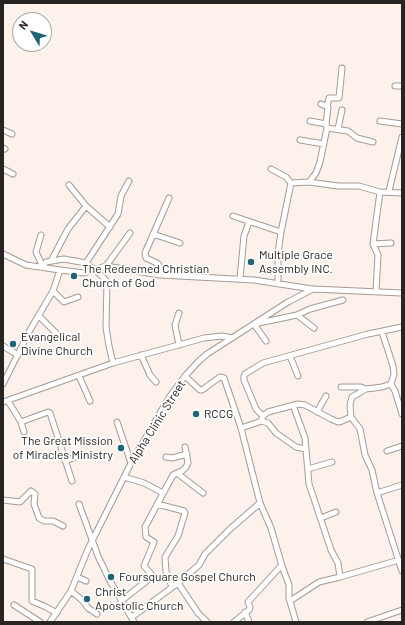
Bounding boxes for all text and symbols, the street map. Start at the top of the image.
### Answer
north arrow [12,12,52,52]
text: N [16,18,30,32]
place label: Multiple Grace Assembly INC. [259,248,333,276]
marker: Multiple Grace Assembly INC. [246,257,256,267]
place label: The Redeemed Christian Church of God [82,262,209,290]
marker: The Redeemed Christian Church of God [69,271,79,281]
place label: Evangelical Divine Church [21,330,93,358]
marker: Evangelical Divine Church [8,339,18,349]
street label: Alpha Clinic Street [126,378,188,466]
place label: RCCG [204,407,233,421]
marker: RCCG [191,409,201,419]
place label: The Great Mission of Miracles Ministry [13,434,113,462]
marker: The Great Mission of Miracles Ministry [116,443,126,453]
place label: Foursquare Gospel Church [119,570,256,584]
marker: Foursquare Gospel Church [106,572,116,582]
place label: Christ Apostolic Church [95,585,184,613]
marker: Christ Apostolic Church [82,594,92,604]

